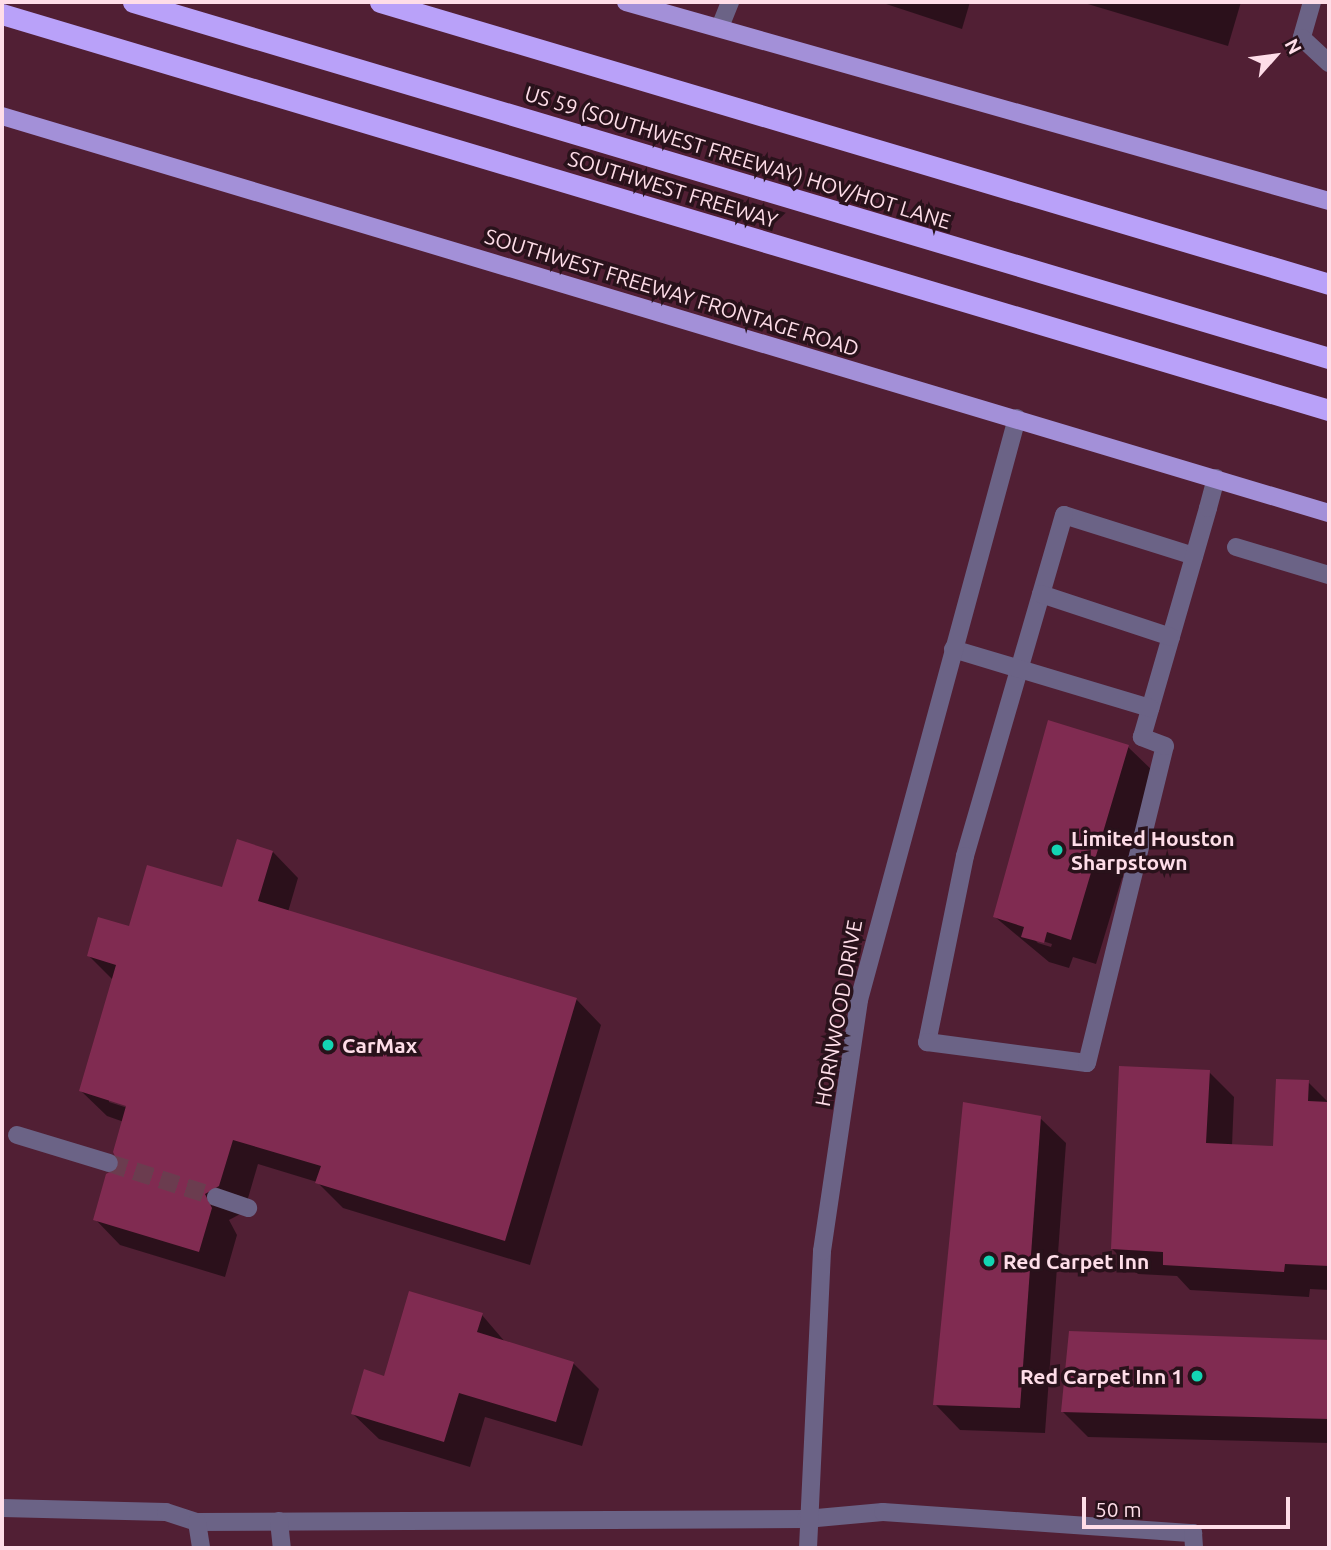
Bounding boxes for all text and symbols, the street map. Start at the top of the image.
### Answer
north arrow [1240,21,1310,91]
text: N [1280,35,1307,58]
street label: US 59 (SOUTHWEST FREEWAY) HOV/HOT LANE [522,80,954,234]
street label: SOUTHWEST FREEWAY [565,145,781,233]
street label: SOUTHWEST FREEWAY FRONTAGE ROAD [482,223,862,361]
place label: Limited Houston Sharpstown [1071,825,1234,875]
marker: Limited Houston Sharpstown [1049,842,1065,858]
street label: HORNWOOD DRIVE [809,918,867,1108]
place label: CarMax [342,1032,417,1058]
marker: CarMax [320,1037,336,1053]
place label: Red Carpet Inn [1003,1248,1149,1274]
marker: Red Carpet Inn [981,1253,997,1269]
place label: Red Carpet Inn 1 [1020,1363,1183,1389]
marker: Red Carpet Inn 1 [1189,1368,1205,1384]
scale bar [1086,1484,1294,1528]
text: 50 m [1095,1497,1142,1521]

